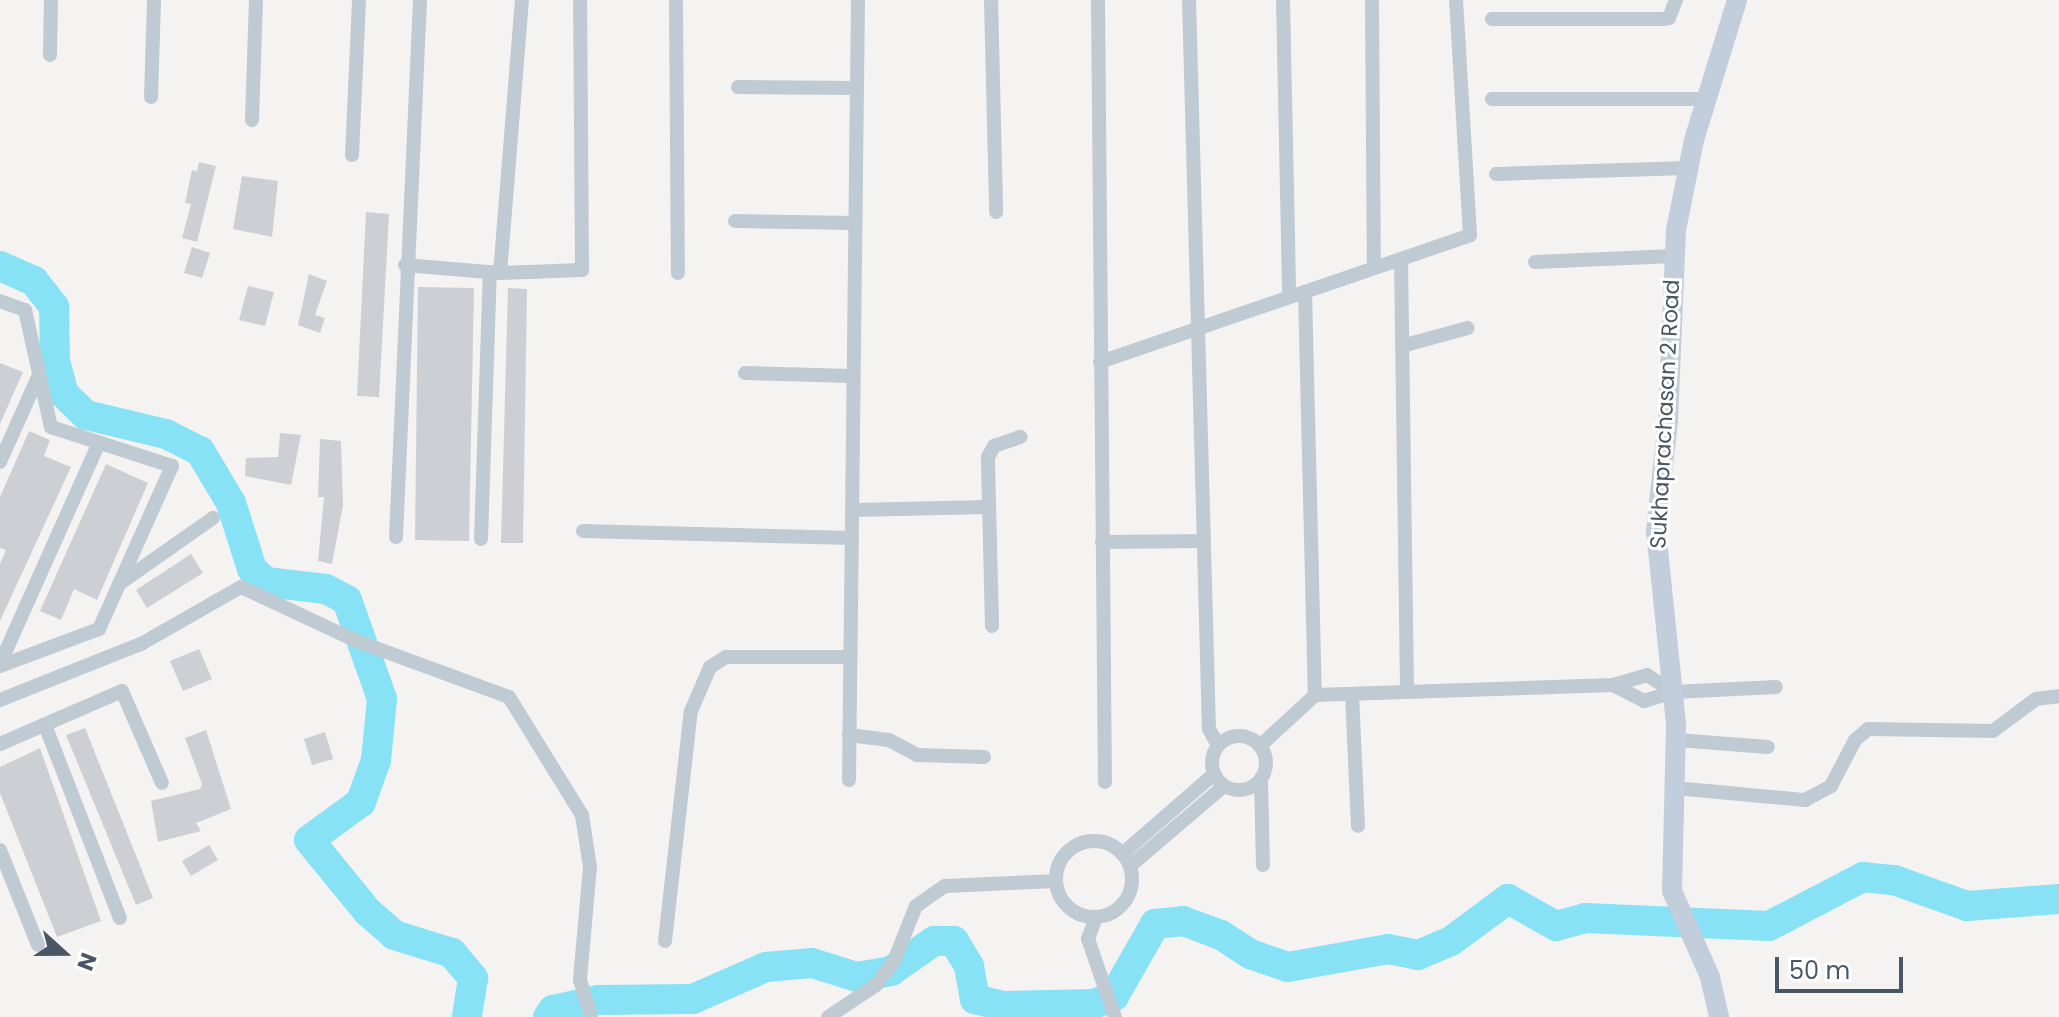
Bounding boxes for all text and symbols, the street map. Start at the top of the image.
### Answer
street label: Sukhaprachasan 2 Road [1645,279,1685,549]
north arrow [24,913,104,993]
scale bar [1779,941,1907,991]
text: N [69,948,104,975]
text: 50 m [1789,954,1850,987]

